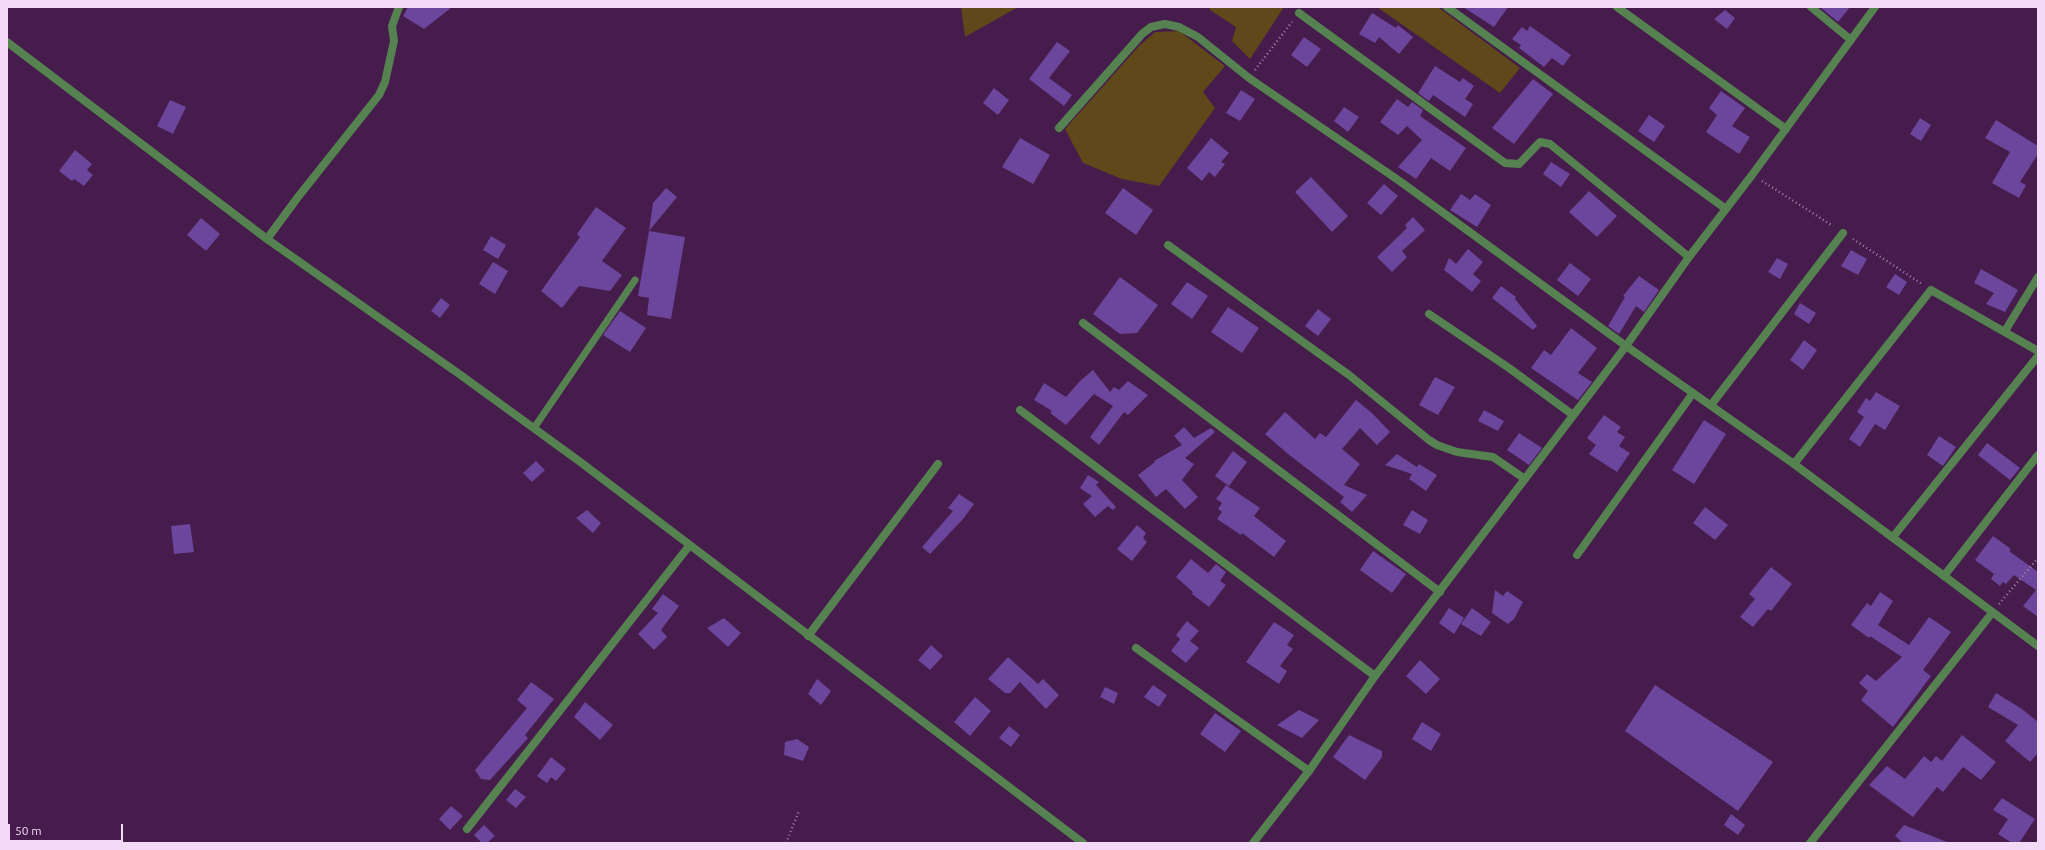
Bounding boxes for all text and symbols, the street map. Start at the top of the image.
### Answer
scale bar [10,816,125,842]
text: 50 m [15,824,42,837]

